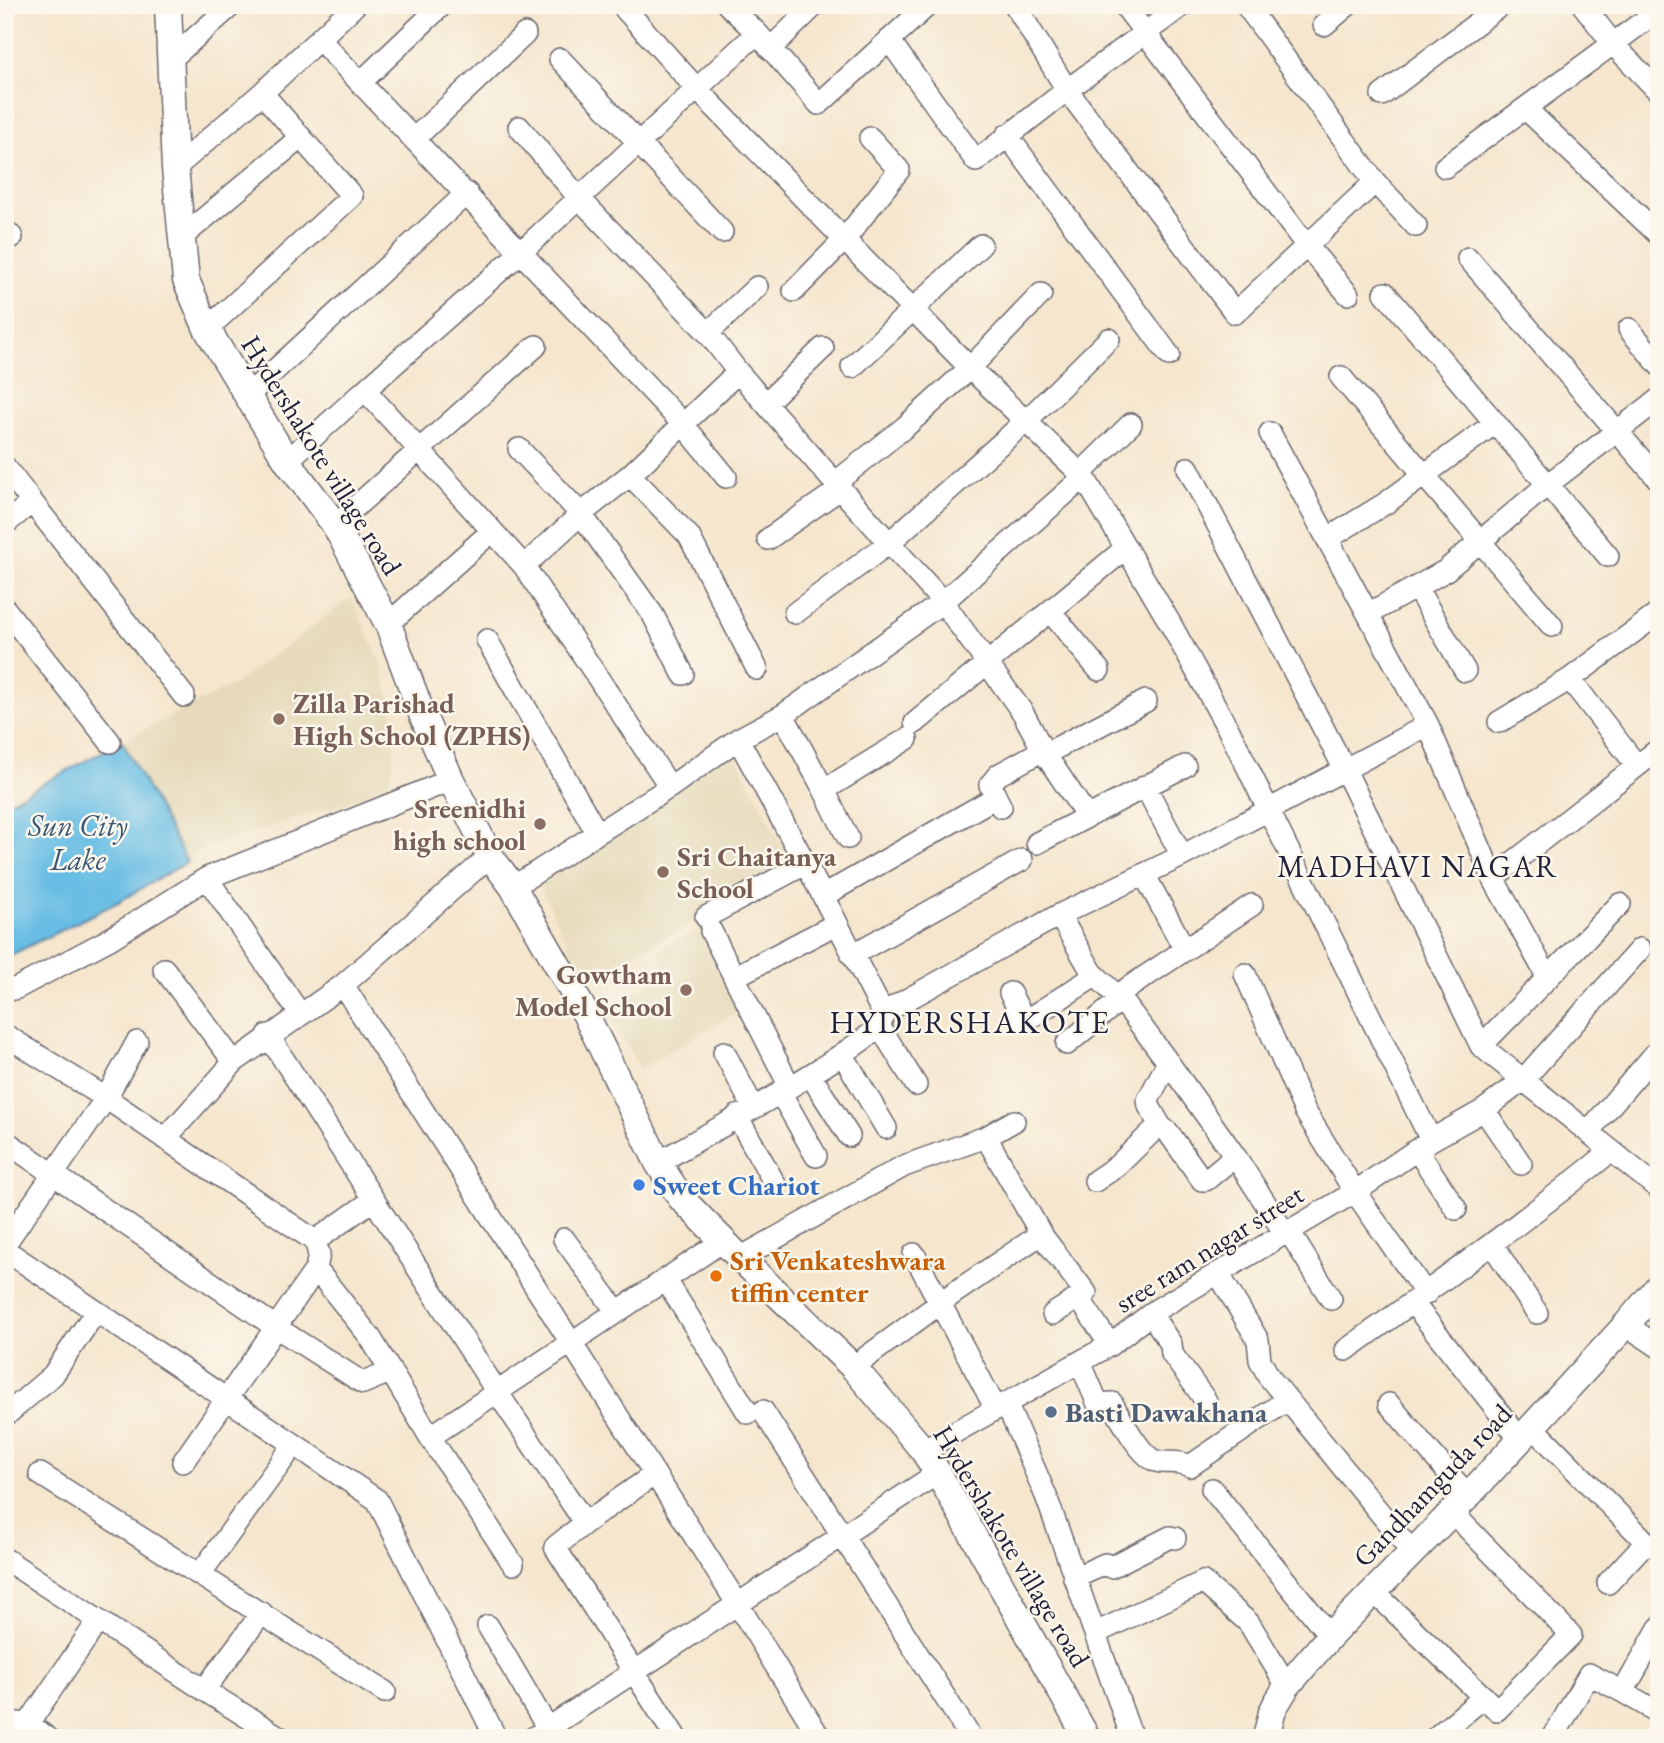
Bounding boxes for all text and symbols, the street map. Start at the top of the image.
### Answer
street label: Hydershakote village road [234,328,411,582]
place label: Zilla Parishad High School (ZPHS) [293,685,530,753]
marker: Zilla Parishad High School (ZPHS) [271,711,287,727]
place label: Sreenidhi high school [393,790,526,858]
water label: Sun City Lake [27,806,128,879]
marker: Sreenidhi high school [532,816,548,832]
place label: Sri Chaitanya School [677,838,837,906]
district label: MADHAVI NAGAR [1277,847,1559,886]
marker: Sri Chaitanya School [655,864,671,880]
place label: Gowtham Model School [515,956,672,1024]
marker: Gowtham Model School [678,982,694,998]
district label: HYDERSHAKOTE [829,1001,1111,1043]
place label: Sweet Chariot [653,1167,820,1203]
street label: sree ram nagar street [1108,1176,1310,1320]
marker: Sweet Chariot [631,1177,647,1193]
place label: Sri Venkateshwara tiffin center [730,1242,946,1310]
marker: Sri Venkateshwara tiffin center [708,1268,724,1284]
place label: Basti Dawakhana [1065,1394,1268,1430]
street label: Gandhamguda road [1345,1395,1520,1574]
marker: Basti Dawakhana [1043,1404,1059,1420]
street label: Hydershakote village road [925,1418,1099,1674]

